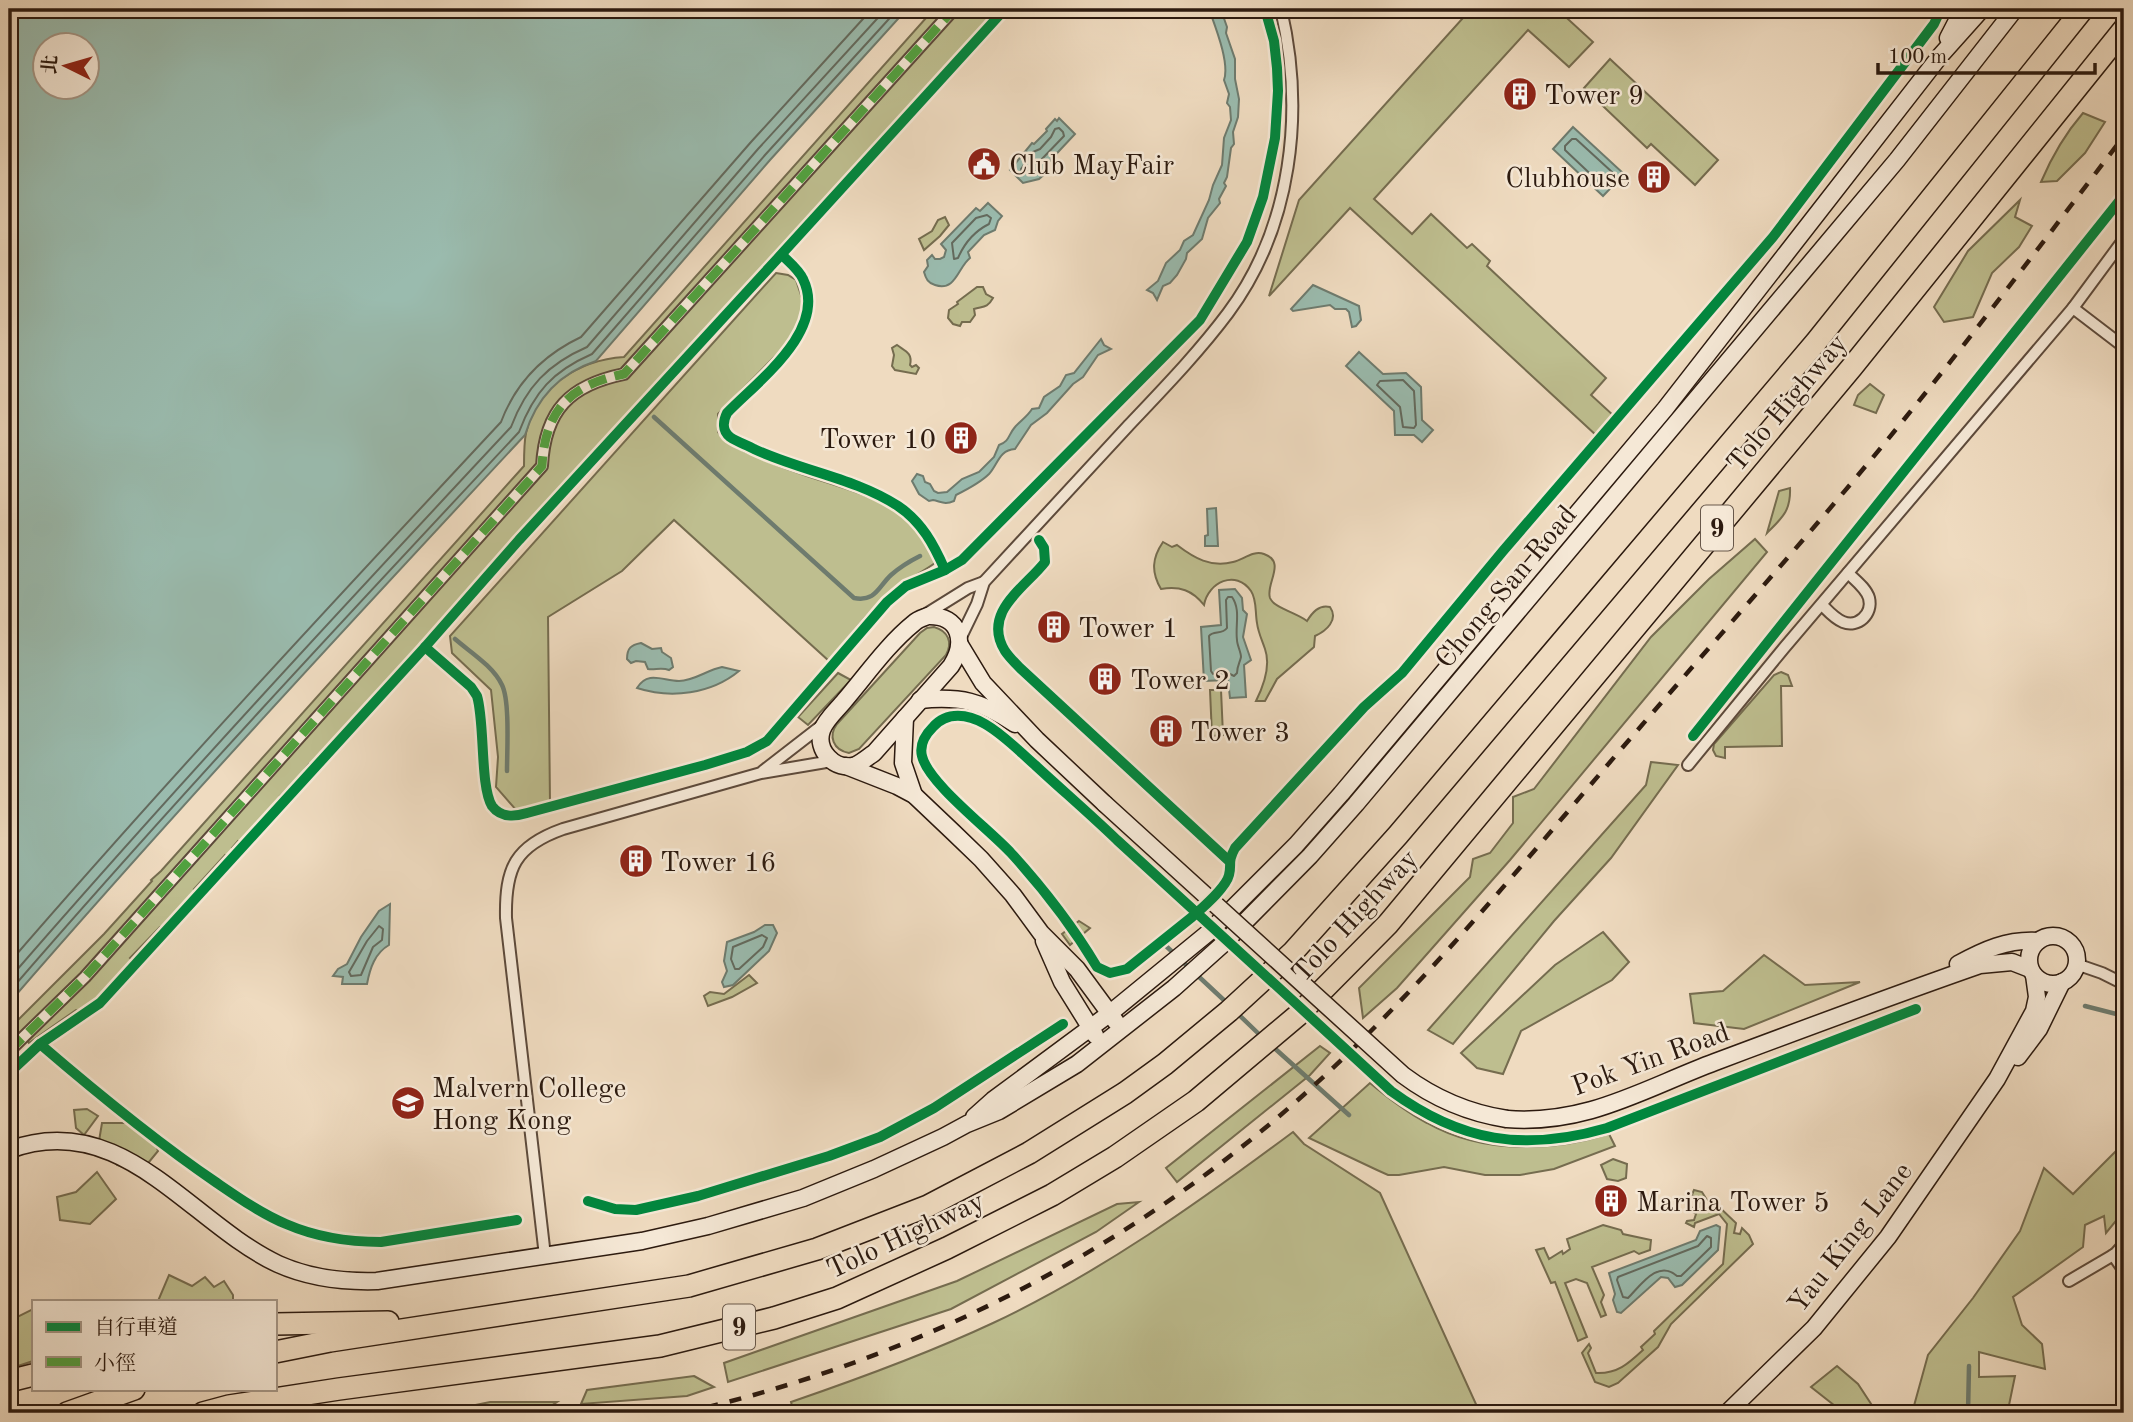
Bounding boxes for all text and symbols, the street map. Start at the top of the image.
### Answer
north arrow [32,32,102,102]
scale bar [1878,32,2094,76]
text: 100 m [1888,47,1947,68]
text: 北 [39,54,62,75]
building icon: Tower 9 [1501,75,1539,113]
place label: Tower 9 [1544,83,1644,111]
public building icon: Club MayFair [965,145,1003,183]
place label: Club MayFair [1009,153,1174,181]
building icon: Clubhouse [1635,158,1673,196]
place label: Clubhouse [1505,166,1630,194]
street label: Tolo Highway [1723,330,1854,478]
building icon: Tower 10 [942,419,980,457]
place label: Tower 10 [819,427,936,455]
street label: Chong San Road [1431,501,1583,674]
road number: 9 [1701,506,1733,550]
building icon: Tower 1 [1035,608,1073,646]
place label: Tower 1 [1078,616,1178,644]
building icon: Tower 2 [1086,660,1124,698]
place label: Tower 2 [1130,668,1230,696]
building icon: Tower 3 [1147,712,1185,750]
place label: Tower 3 [1190,720,1290,748]
building icon: Tower 16 [617,842,655,880]
street label: Tolo Highway [1288,845,1425,989]
place label: Tower 16 [660,850,777,878]
street label: Pok Yin Road [1569,1019,1734,1102]
place label: Malvern College Hong Kong [432,1076,626,1136]
school or university icon: Malvern College Hong Kong [389,1084,427,1122]
street label: Yau King Lane [1784,1158,1919,1319]
building icon: Marina Tower 5 [1592,1182,1630,1220]
street label: Tolo Highway [823,1188,990,1285]
place label: Marina Tower 5 [1636,1190,1829,1218]
legend [32,1300,276,1390]
road number: 9 [723,1304,755,1350]
text: 自行車道 [94,1316,178,1339]
text: 小徑 [94,1352,136,1375]

